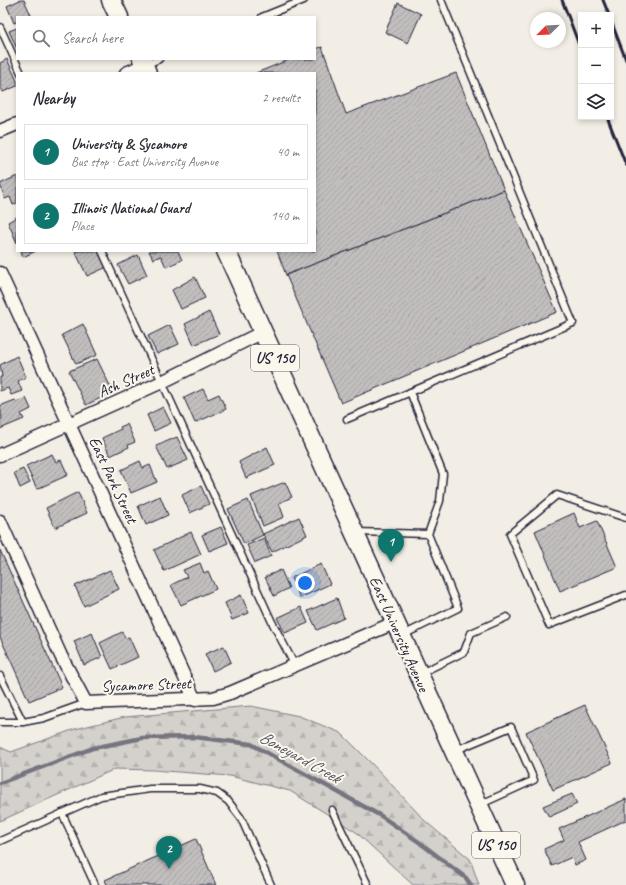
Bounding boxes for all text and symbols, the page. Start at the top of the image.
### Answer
north arrow [530,12,566,48]
map controls [578,12,614,120]
button: + [578,12,614,48]
search box [16,16,316,60]
icon: search [30,27,52,49]
text: Search here [62,29,123,48]
button: − [578,48,614,84]
button: layers [578,84,614,120]
text: Nearby [32,88,75,109]
text: 2 results [262,90,300,106]
text: University & Sycamore [71,135,186,154]
text: 1 [43,144,49,160]
text: 40 m [277,144,299,160]
text: Bus stop · East University Avenue [71,154,218,170]
text: Illinois National Guard [71,199,190,218]
text: 2 [43,208,49,224]
text: 140 m [271,208,299,224]
text: Place [71,218,94,234]
road number: US 150 [251,345,299,371]
street label: Ash Street [95,359,159,402]
street label: East Park Street [84,434,142,528]
pin: 1 [378,529,404,562]
your location [295,573,315,593]
street label: East University Avenue [365,573,434,696]
street label: Sycamore Street [101,673,193,697]
water label: Boneyard Creek [256,726,347,790]
road number: US 150 [472,832,520,858]
pin: 2 [156,836,182,869]

